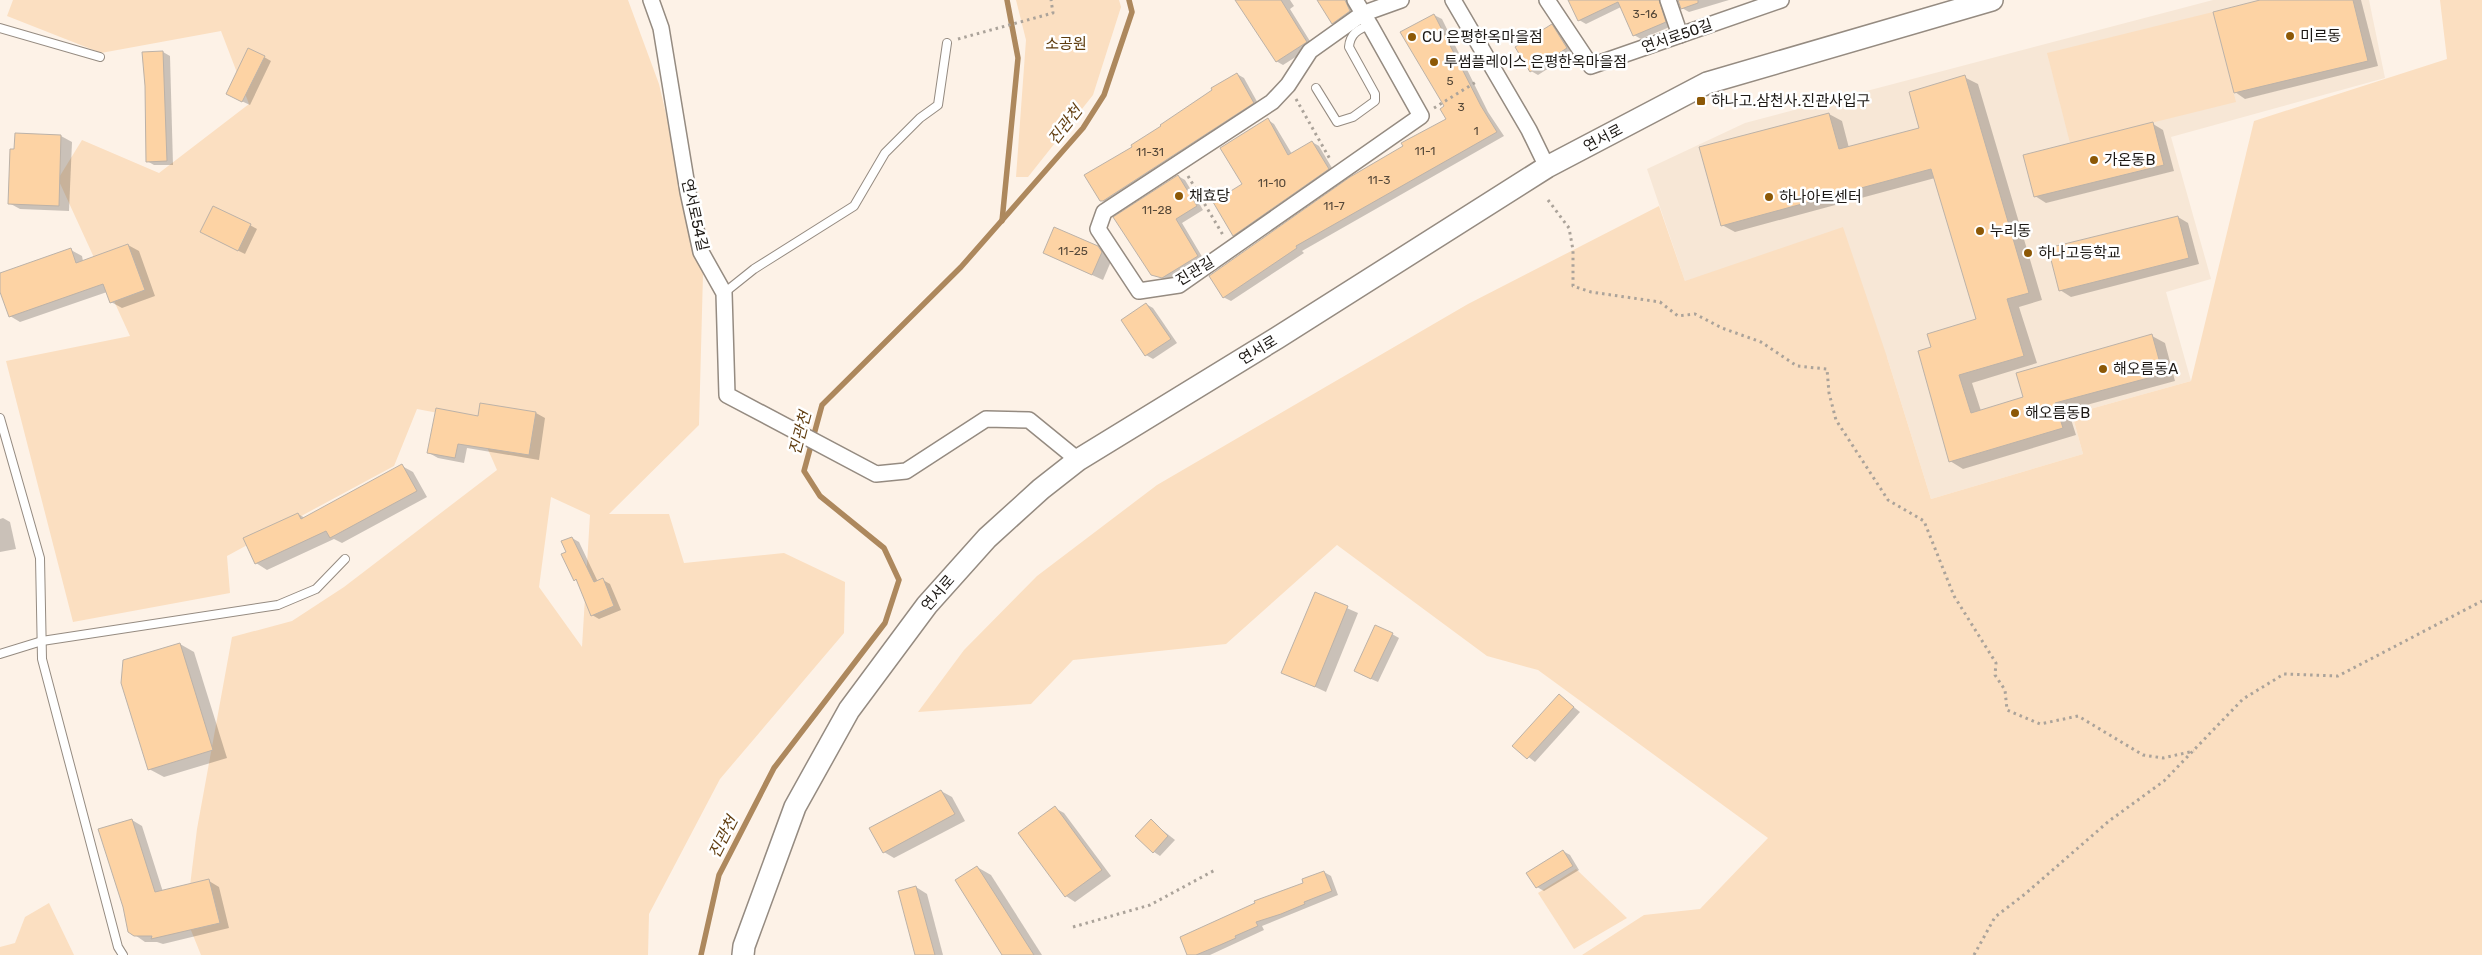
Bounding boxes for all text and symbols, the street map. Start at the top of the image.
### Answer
house number: 3-16 [1633,7,1657,21]
street label: 연서로50길 [1639,16,1715,56]
place label: 미르동 [2300,27,2341,45]
place label: CU 은평한옥마을점 [1422,28,1543,46]
marker: 미르동 [2284,30,2296,42]
marker: CU 은평한옥마을점 [1406,31,1418,43]
park label: 소공원 [1045,35,1087,53]
place label: 투썸플레이스 은평한옥마을점 [1444,53,1627,71]
marker: 투썸플레이스 은평한옥마을점 [1428,56,1440,68]
house number: 5 [1446,74,1454,88]
place label: 하나고.삼천사.진관사입구 [1711,92,1870,110]
marker: 하나고.삼천사.진관사입구 [1695,95,1707,107]
water label: 진관천 [1044,100,1087,148]
house number: 3 [1457,100,1465,114]
street label: 연서로 [1580,120,1626,156]
house number: 1 [1473,124,1479,138]
house number: 11-1 [1415,144,1435,158]
house number: 11-31 [1136,145,1164,159]
place label: 가온동B [2104,151,2155,169]
marker: 가온동B [2088,154,2100,166]
house number: 11-3 [1367,173,1391,187]
house number: 11-10 [1258,176,1286,190]
street label: 연서로54길 [678,177,712,253]
place label: 채효당 [1189,187,1231,205]
place label: 하나아트센터 [1779,188,1862,206]
marker: 채효당 [1173,190,1185,202]
marker: 하나아트센터 [1763,191,1775,203]
house number: 11-7 [1323,199,1345,213]
house number: 11-28 [1142,203,1172,217]
place label: 누리동 [1990,222,2031,240]
marker: 누리동 [1974,225,1986,237]
house number: 11-25 [1058,244,1088,258]
place label: 하나고등학교 [2038,244,2121,262]
marker: 하나고등학교 [2022,247,2034,259]
street label: 진관길 [1173,253,1217,289]
street label: 연서로 [1236,332,1280,368]
place label: 해오름동A [2113,360,2178,378]
marker: 해오름동A [2097,363,2109,375]
place label: 해오름동B [2025,404,2090,422]
water label: 진관천 [785,407,815,457]
marker: 해오름동B [2009,407,2021,419]
street label: 연서로 [918,571,958,615]
water label: 진관천 [705,811,743,861]

